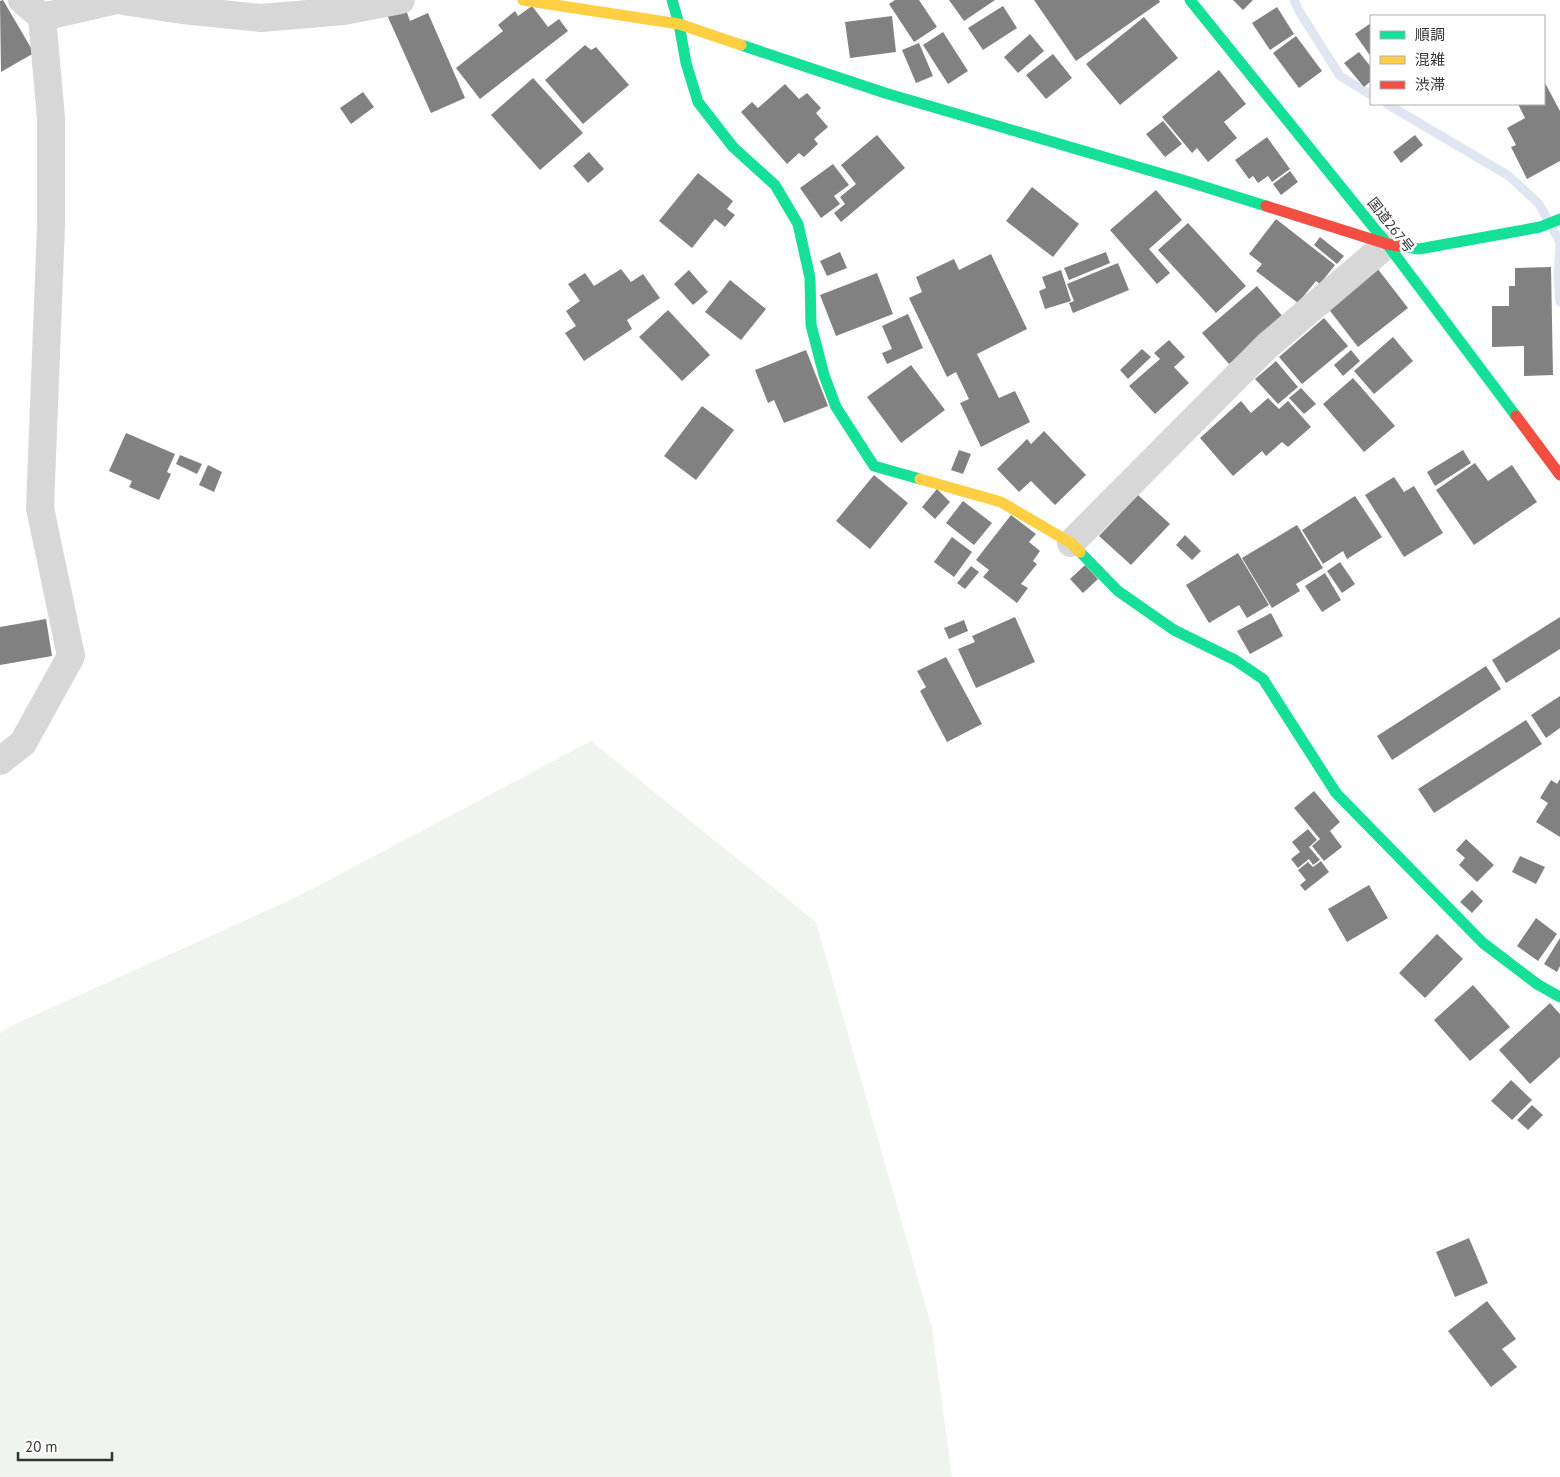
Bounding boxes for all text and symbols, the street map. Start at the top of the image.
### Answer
legend [1370,15,1545,105]
text: 順調 [1415,25,1445,44]
text: 混雑 [1415,50,1445,69]
text: 渋滞 [1415,75,1445,94]
street label: 国道267号 [1364,194,1418,256]
scale bar [18,1430,111,1462]
text: 20 m [25,1437,58,1456]

